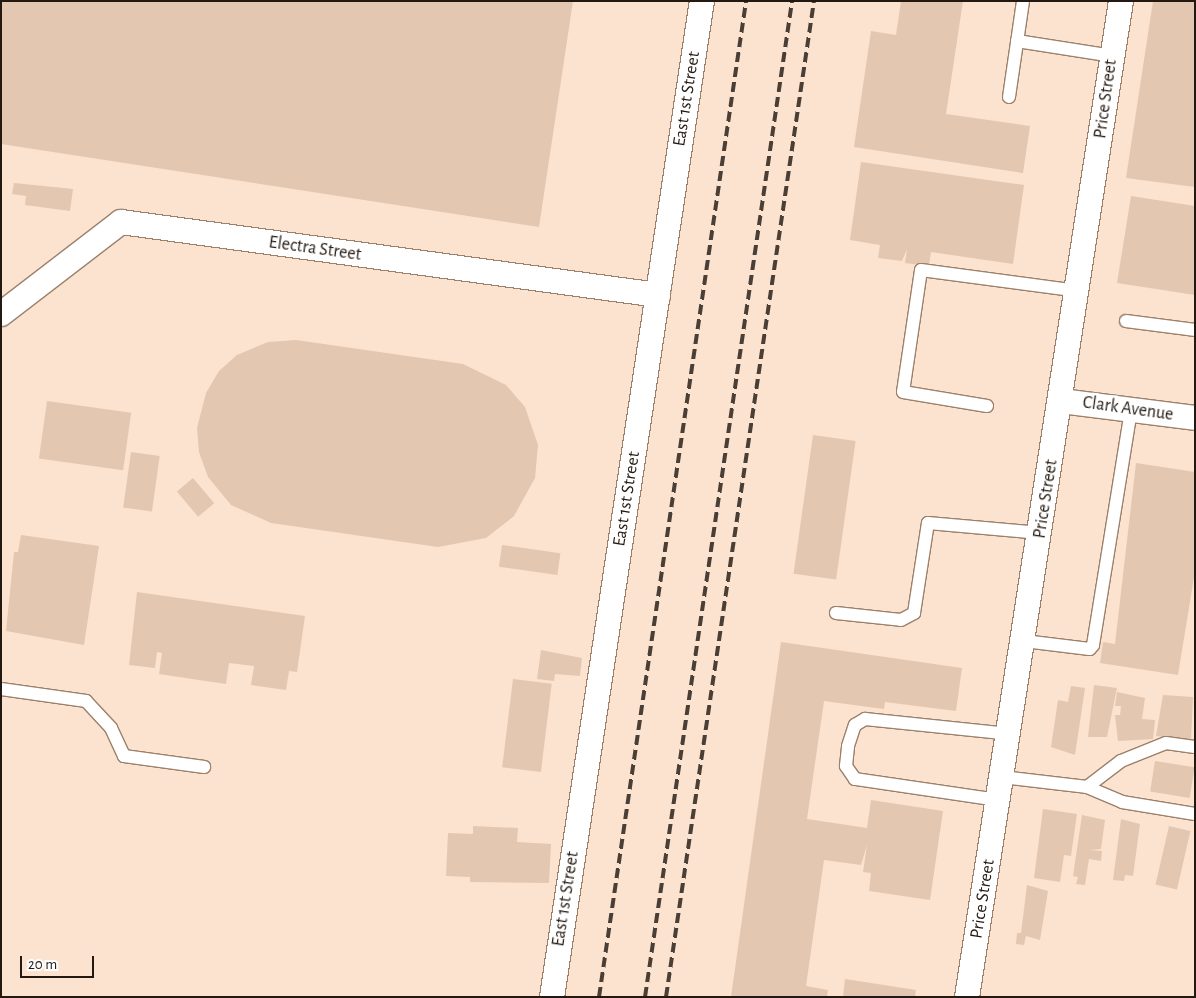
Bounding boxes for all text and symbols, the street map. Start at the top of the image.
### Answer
street label: East 1st Street [669,50,705,148]
street label: Price Street [1090,58,1122,140]
street label: Electra Street [267,232,363,266]
street label: Clark Avenue [1081,392,1175,426]
street label: East 1st Street [609,450,645,548]
street label: Price Street [1029,458,1063,540]
street label: East 1st Street [548,850,584,948]
street label: Price Street [966,858,1000,940]
scale bar [22,946,96,978]
text: 20 m [28,957,57,972]

